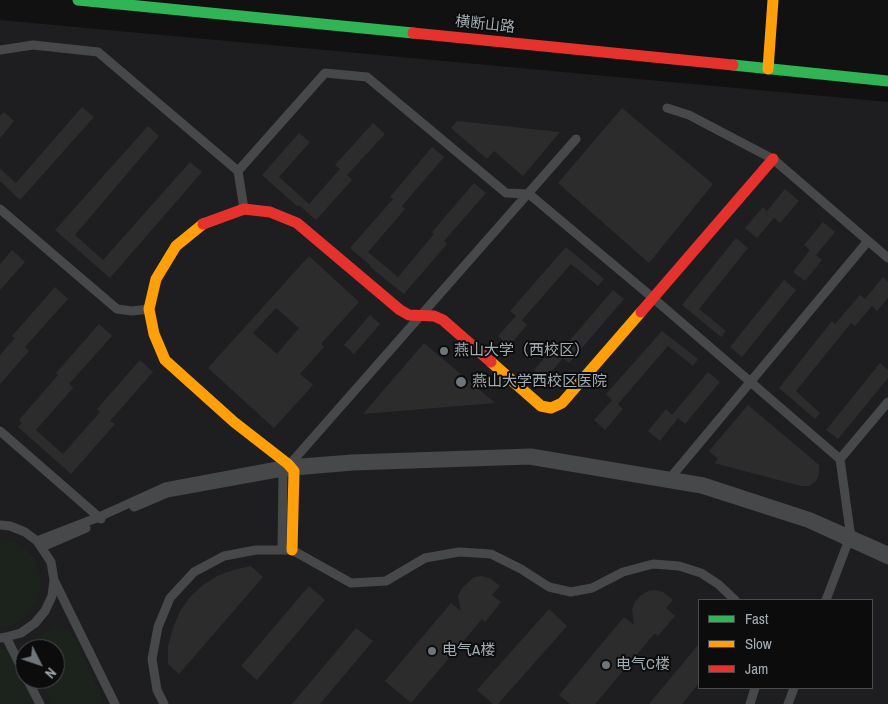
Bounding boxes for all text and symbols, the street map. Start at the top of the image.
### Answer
street label: 横断山路 [454,13,516,37]
place label: 燕山大学（西校区） [454,342,589,360]
marker: 燕山大学（西校区） [438,345,450,357]
place label: 燕山大学西校区医院 [472,373,607,391]
marker: 燕山大学西校区医院 [454,375,468,389]
legend [698,599,873,689]
text: Fast [745,608,768,629]
text: Slow [745,633,772,654]
north arrow [15,639,65,689]
place label: 电气A楼 [442,642,495,660]
marker: 电气A楼 [426,645,438,657]
place label: 电气C楼 [616,656,670,674]
text: Jam [745,658,768,679]
marker: 电气C楼 [600,659,612,671]
text: N [41,664,60,682]

